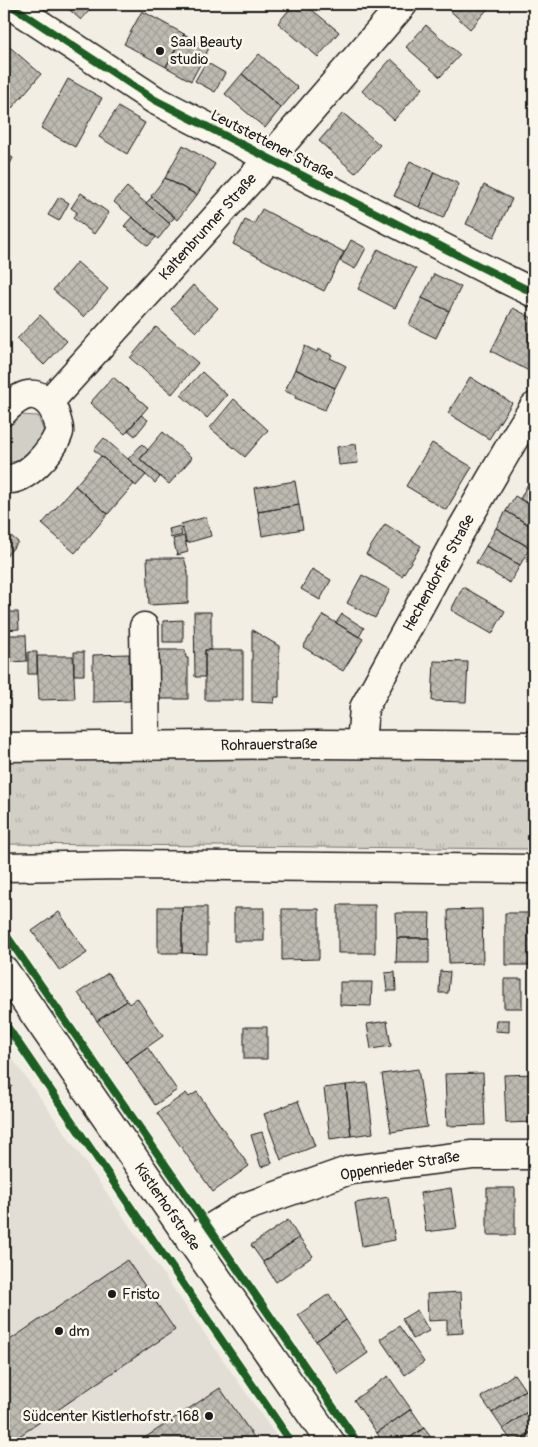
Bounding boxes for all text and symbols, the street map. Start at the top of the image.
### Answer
place label: Saal Beauty studio [170,33,243,69]
marker: Saal Beauty studio [154,45,166,57]
street label: Leutstettener Straße [207,106,337,185]
street label: Kaltenbrunner Straße [155,169,261,284]
street label: Hechendorfer Straße [399,511,479,635]
street label: Rohrauerstraße [220,735,318,755]
street label: Oppenrieder Straße [339,1147,462,1185]
street label: Kistlerhofstraße [130,1160,205,1255]
place label: Fristo [122,1285,160,1304]
marker: Fristo [106,1288,118,1300]
place label: dm [69,1322,90,1341]
marker: dm [53,1325,65,1337]
place label: Südcenter Kistlerhofstr. 168 [22,1407,199,1426]
marker: Südcenter Kistlerhofstr. 168 [203,1410,215,1422]

